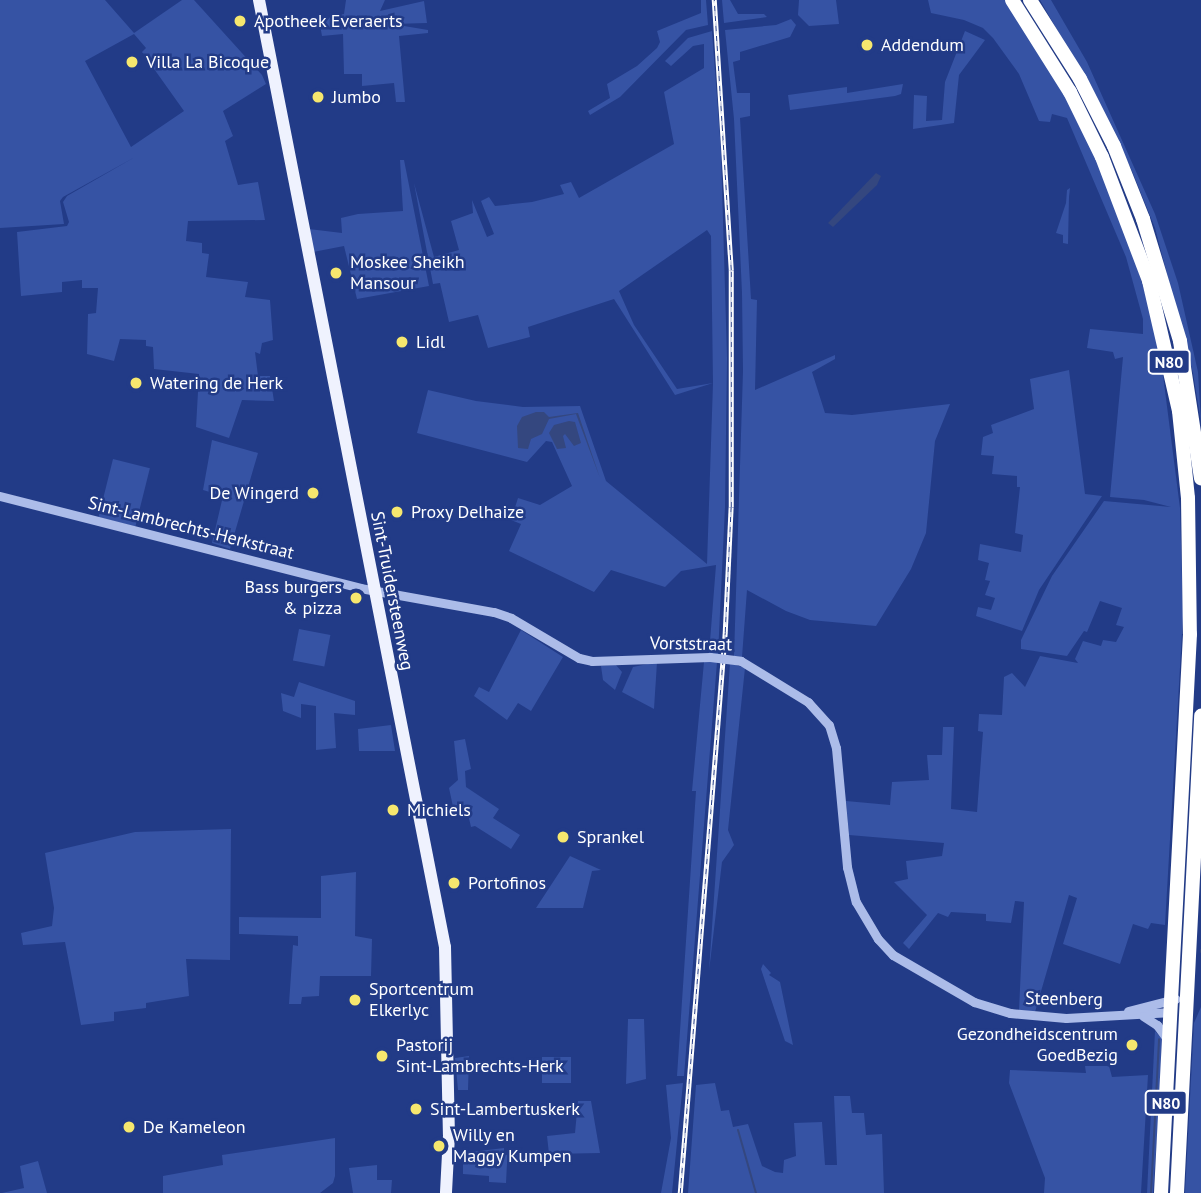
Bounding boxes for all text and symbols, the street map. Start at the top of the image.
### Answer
place label: Apotheek Everaerts [254,10,403,32]
marker: Apotheek Everaerts [232,13,248,29]
place label: Addendum [881,34,964,56]
marker: Addendum [859,37,875,53]
place label: Villa La Bicoque [146,51,269,73]
marker: Villa La Bicoque [124,54,140,70]
place label: Jumbo [332,86,381,108]
marker: Jumbo [310,89,326,105]
place label: Moskee Sheikh Mansour [350,252,465,294]
marker: Moskee Sheikh Mansour [328,265,344,281]
place label: Lidl [416,331,445,353]
marker: Lidl [394,334,410,350]
road number: N80 [1146,350,1192,374]
place label: Watering de Herk [150,372,283,394]
marker: Watering de Herk [128,375,144,391]
place label: De Wingerd [209,482,299,504]
marker: De Wingerd [305,485,321,501]
street label: Sint-Lambrechts-Herkstraat [86,492,296,564]
place label: Proxy Delhaize [411,501,525,523]
marker: Proxy Delhaize [389,504,405,520]
street label: Sint-Truidersteenweg [366,510,418,672]
place label: Bass burgers & pizza [245,577,342,620]
marker: Bass burgers & pizza [348,590,364,606]
street label: Vorststraat [650,632,732,656]
place label: Michiels [407,799,471,821]
marker: Michiels [385,802,401,818]
place label: Sprankel [577,826,644,848]
marker: Sprankel [555,829,571,845]
place label: Portofinos [468,872,546,894]
marker: Portofinos [446,875,462,891]
place label: Sportcentrum Elkerlyc [369,979,474,1021]
street label: Steenberg [1025,988,1103,1010]
marker: Sportcentrum Elkerlyc [347,992,363,1008]
place label: Gezondheidscentrum GoedBezig [957,1024,1118,1066]
place label: Pastorij Sint-Lambrechts-Herk [396,1035,564,1078]
marker: Gezondheidscentrum GoedBezig [1124,1037,1140,1053]
marker: Pastorij Sint-Lambrechts-Herk [374,1048,390,1064]
road number: N80 [1143,1091,1189,1116]
place label: Sint-Lambertuskerk [430,1098,580,1120]
marker: Sint-Lambertuskerk [408,1101,424,1117]
place label: De Kameleon [143,1116,246,1138]
marker: De Kameleon [121,1119,137,1135]
place label: Willy en Maggy Kumpen [453,1125,572,1168]
marker: Willy en Maggy Kumpen [431,1138,447,1154]

